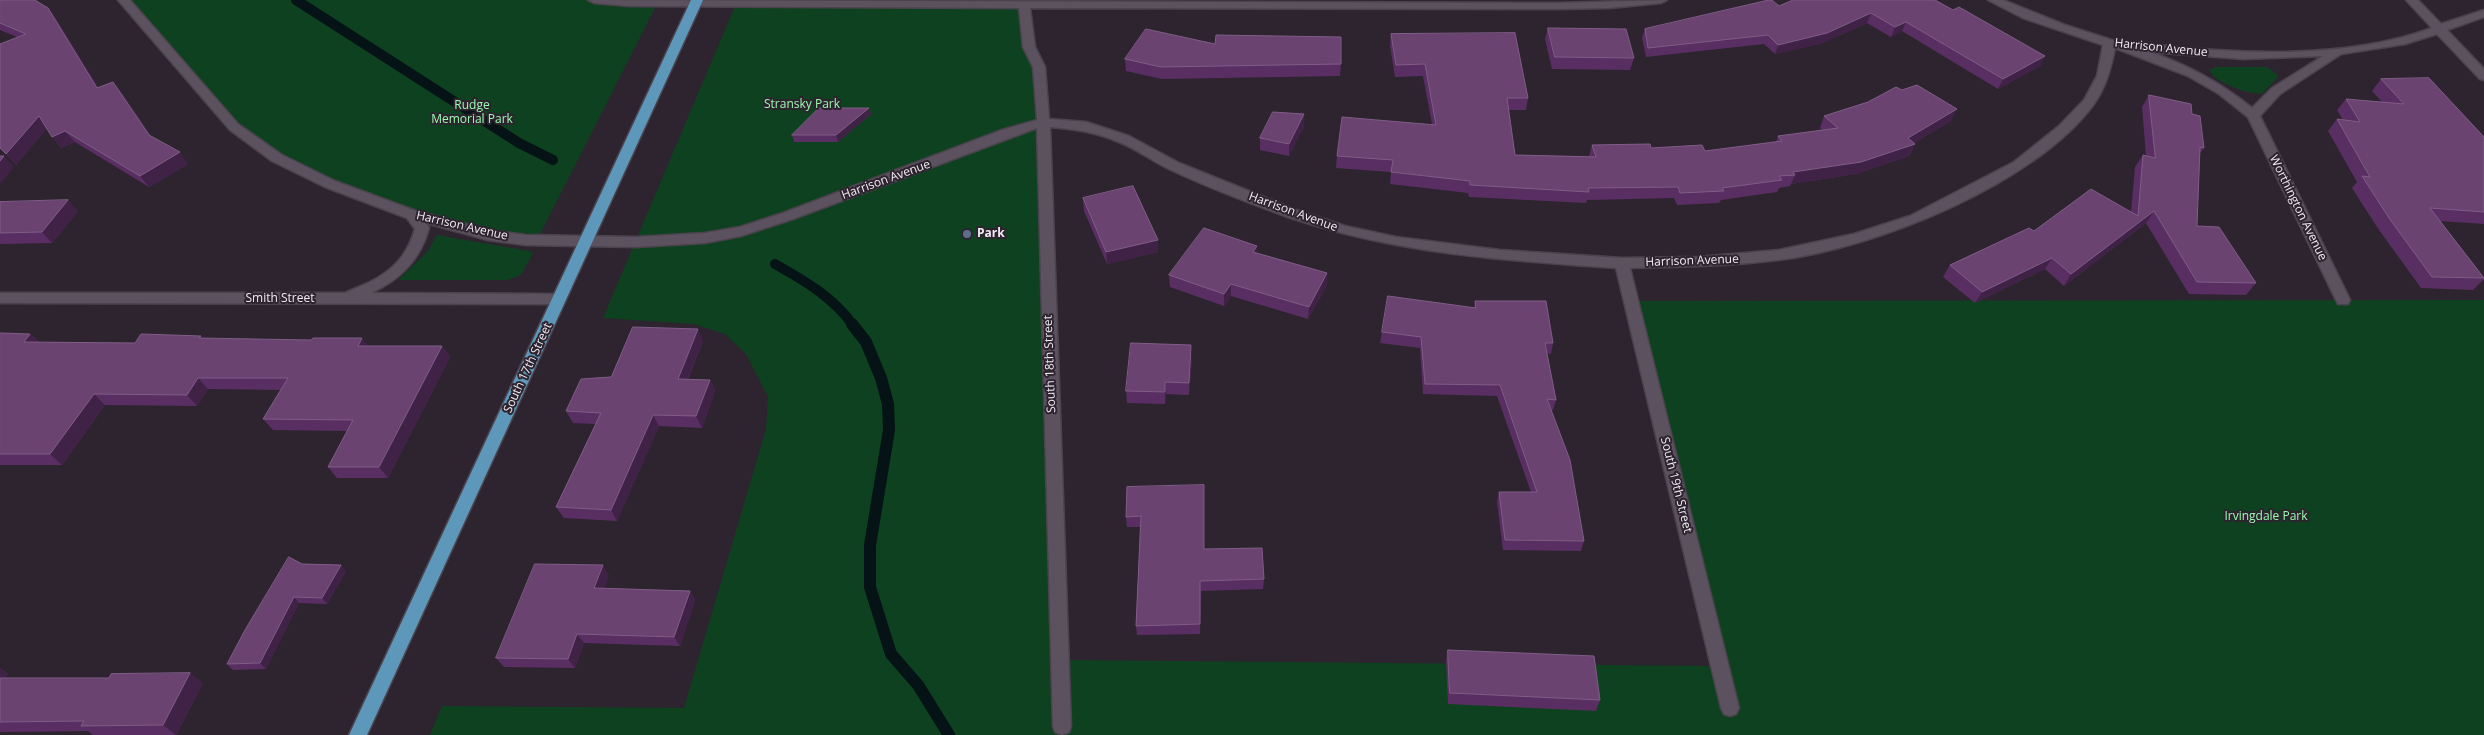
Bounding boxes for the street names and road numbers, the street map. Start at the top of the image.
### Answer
street label: Harrison Avenue [2114,36,2208,60]
street label: Worthington Avenue [2266,153,2330,263]
street label: Harrison Avenue [840,157,932,203]
street label: Harrison Avenue [1247,189,1339,235]
street label: Harrison Avenue [415,208,509,244]
street label: Harrison Avenue [1645,252,1739,270]
street label: Smith Street [246,292,314,306]
street label: South 18th Street [1041,315,1059,413]
street label: South 17th Street [501,321,555,415]
street label: South 19th Street [1657,436,1695,534]

